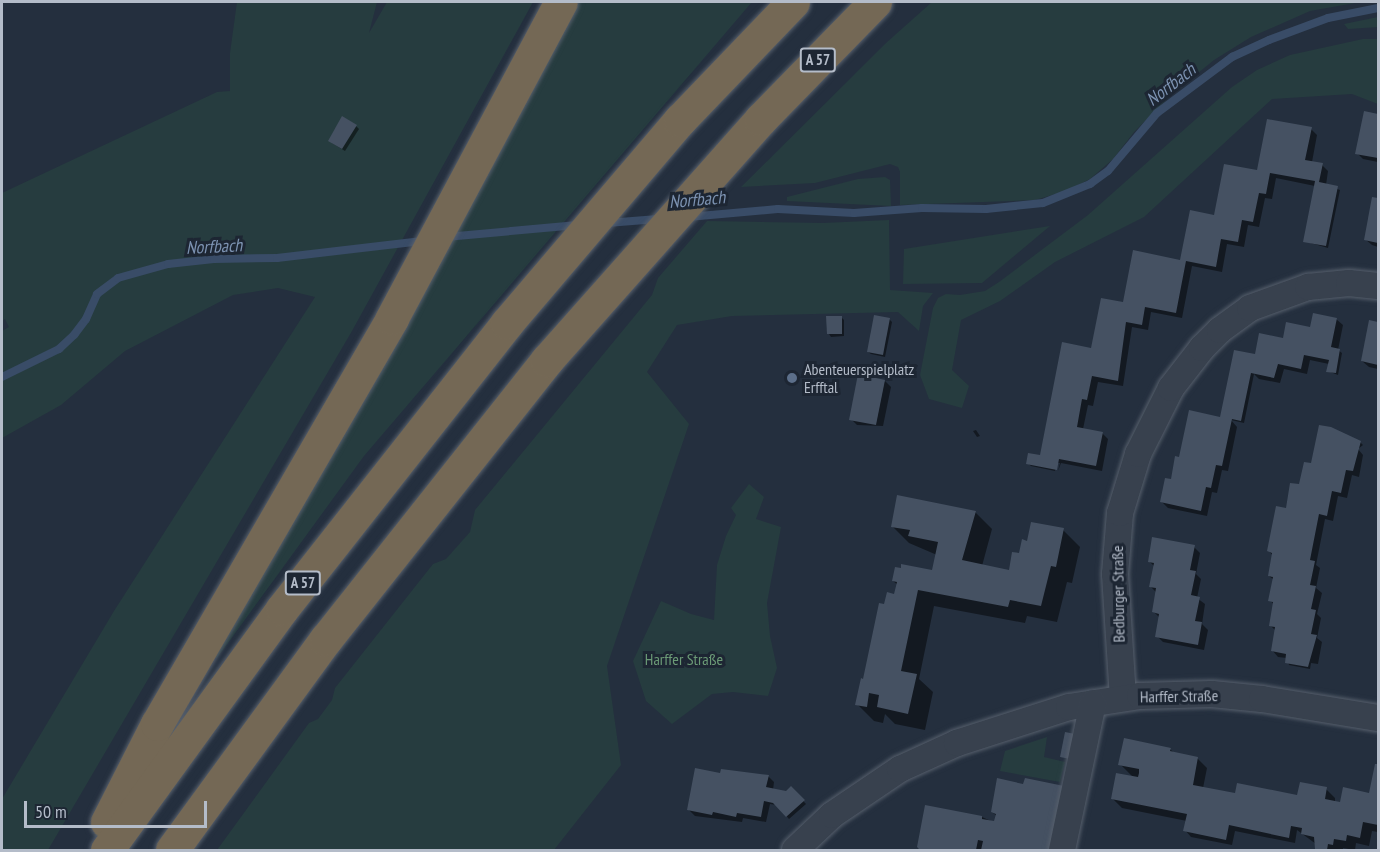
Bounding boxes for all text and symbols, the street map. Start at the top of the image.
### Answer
road number: A 57 [798,48,838,72]
water label: Norfbach [1142,59,1200,111]
water label: Norfbach [668,187,726,213]
water label: Norfbach [185,235,243,259]
place label: Abenteuerspielplatz Erfftal [804,359,914,397]
marker: Abenteuerspielplatz Erfftal [785,371,799,385]
street label: Bedburger Straße [1108,545,1128,643]
road number: A 57 [284,571,322,595]
park label: Harffer Straße [645,649,723,669]
street label: Harffer Straße [1140,686,1218,706]
scale bar [27,789,210,827]
text: 50 m [35,800,67,823]

